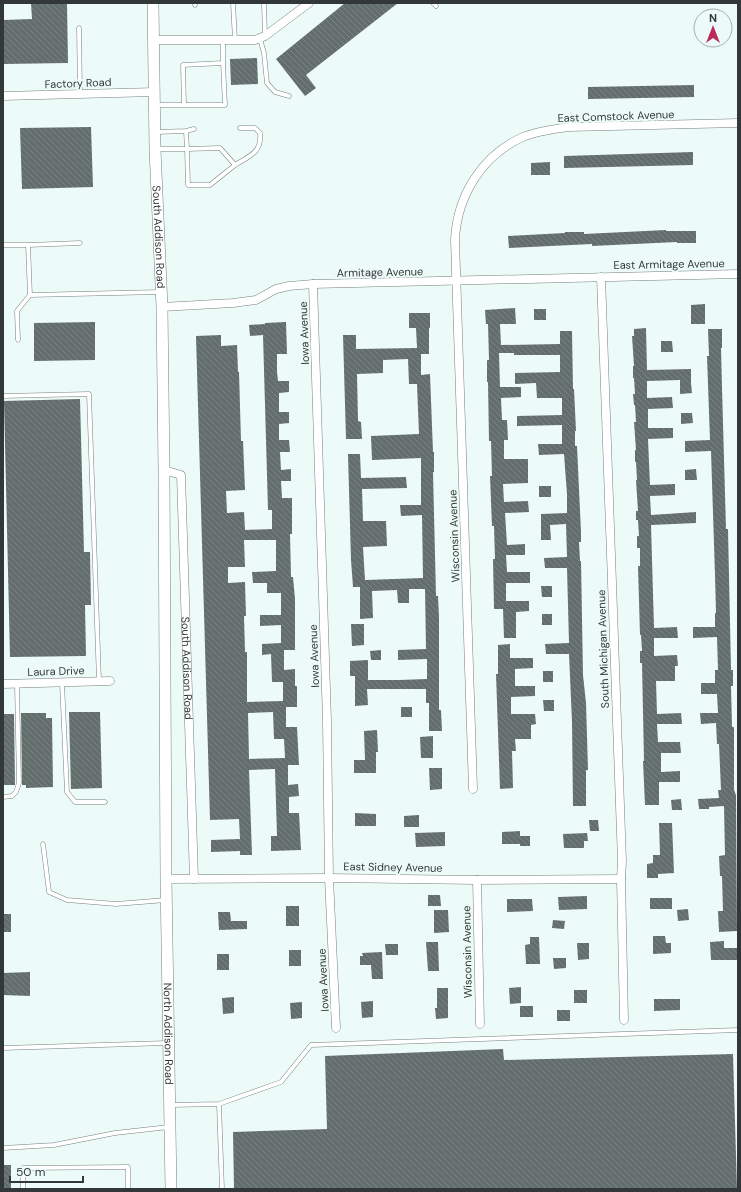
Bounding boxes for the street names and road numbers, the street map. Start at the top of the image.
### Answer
street label: Factory Road [44,75,112,91]
street label: East Comstock Avenue [557,107,675,125]
street label: South Addison Road [150,185,168,289]
street label: East Armitage Avenue [613,256,725,272]
street label: Armitage Avenue [337,264,423,280]
street label: Iowa Avenue [296,301,312,365]
street label: Wisconsin Avenue [445,489,463,583]
street label: South Michigan Avenue [594,589,612,709]
street label: South Addison Road [179,616,196,720]
street label: Iowa Avenue [306,624,322,688]
street label: Laura Drive [27,663,85,679]
street label: East Sidney Avenue [343,859,443,875]
street label: Wisconsin Avenue [459,906,475,998]
street label: Iowa Avenue [314,948,332,1012]
street label: North Addison Road [161,983,176,1085]

